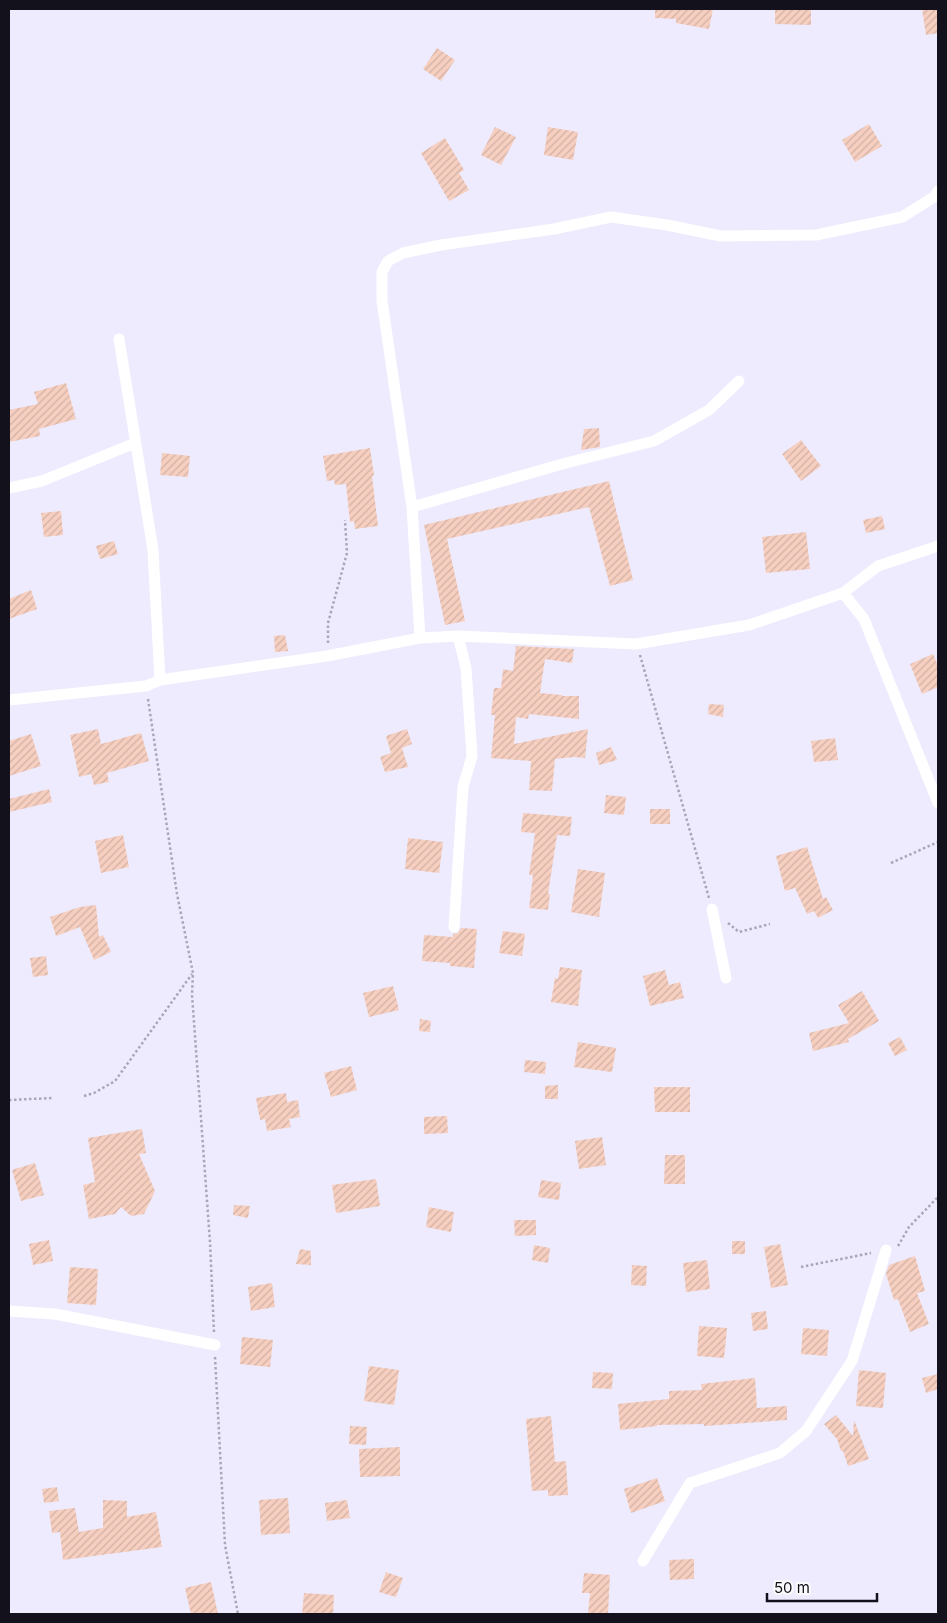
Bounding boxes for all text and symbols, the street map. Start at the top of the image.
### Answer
scale bar [767,1570,877,1602]
text: 50 m [774,1578,810,1597]

